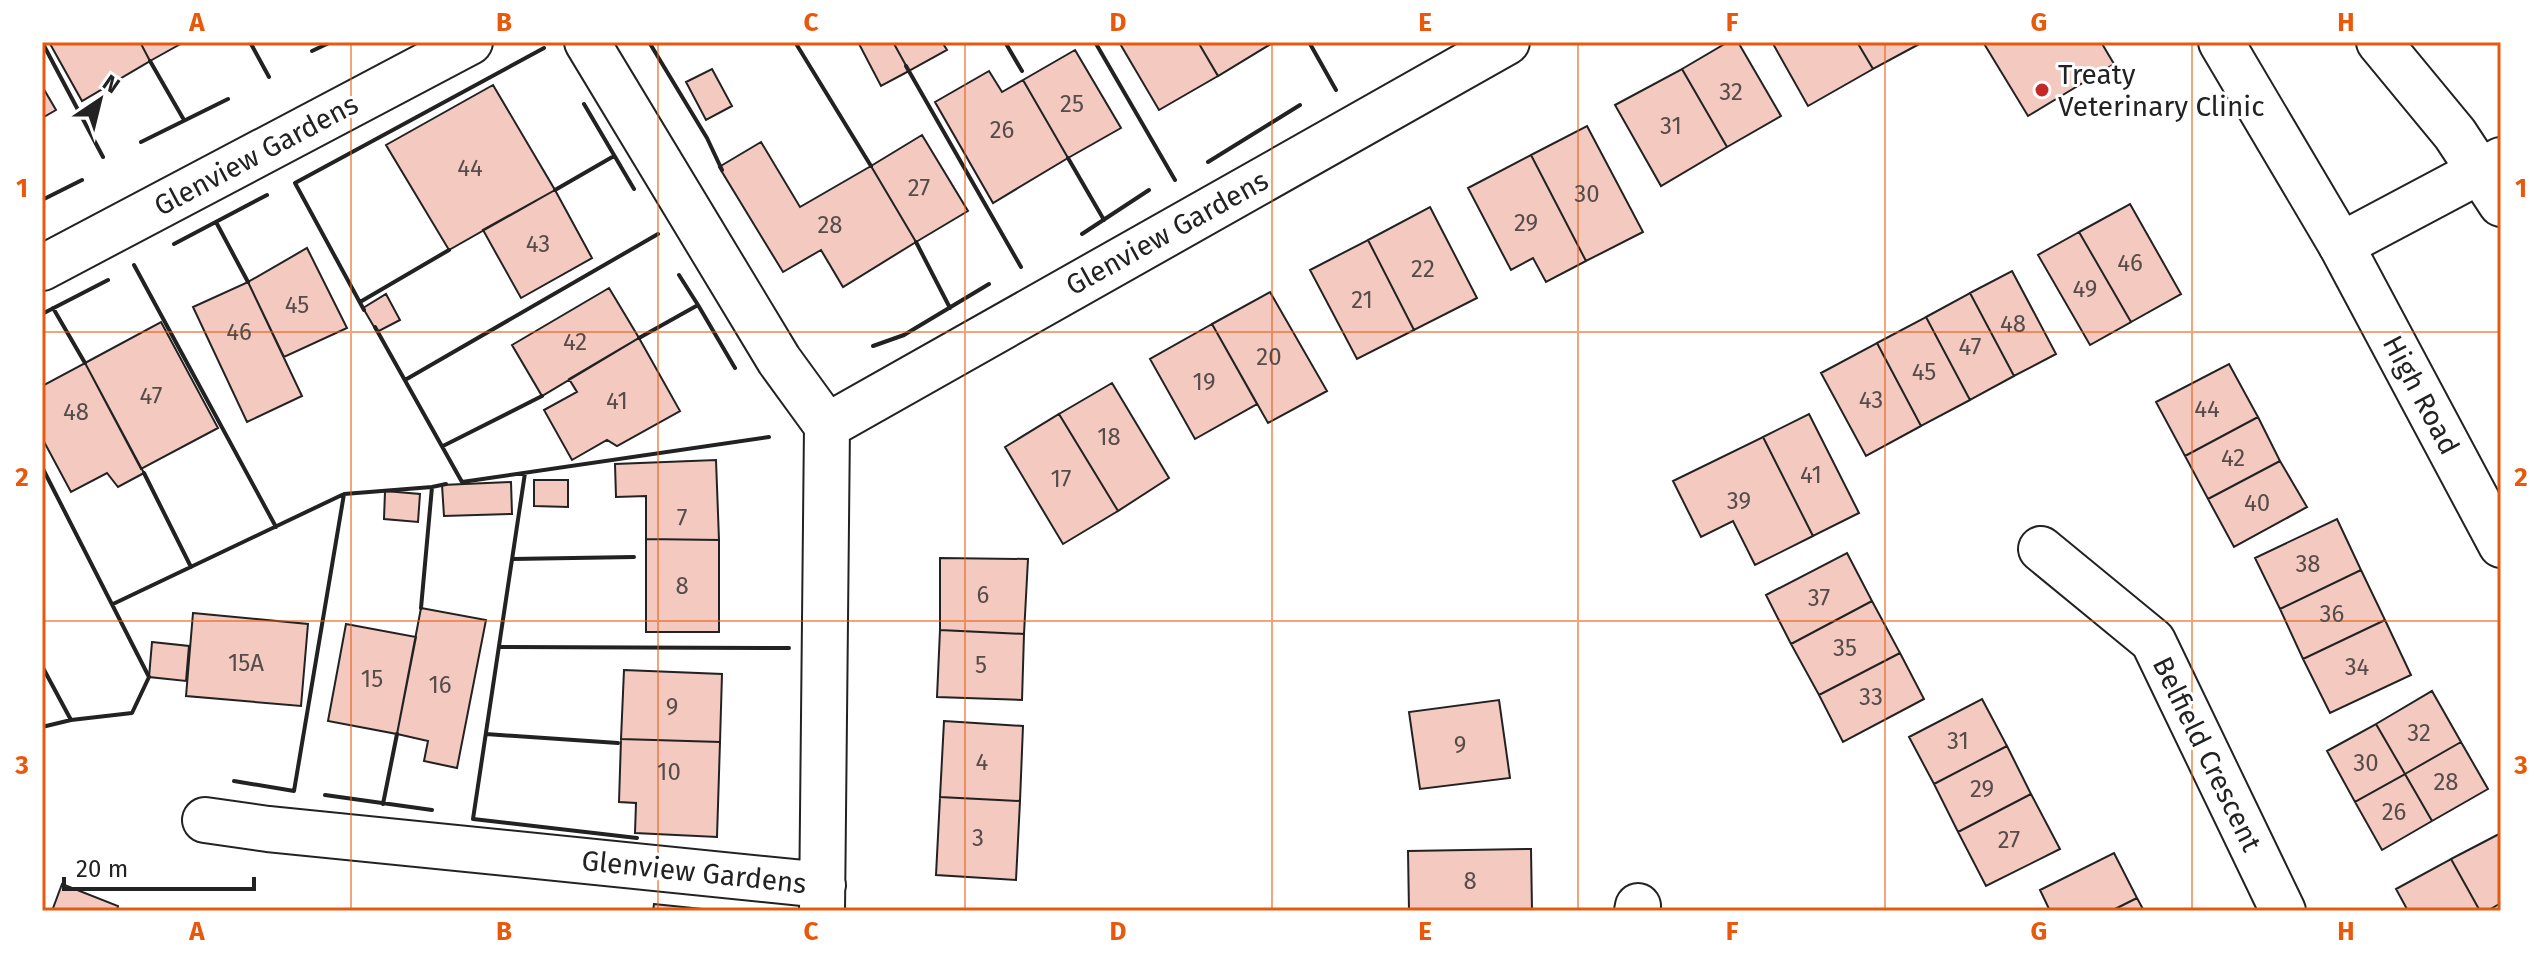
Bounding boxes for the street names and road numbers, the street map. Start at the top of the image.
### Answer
street label: Glenview Gardens [148,87,364,223]
street label: Glenview Gardens [1060,164,1274,302]
street label: High Road [2376,330,2466,460]
street label: Belfield Crescent [2146,651,2269,857]
street label: Glenview Gardens [580,844,808,900]

